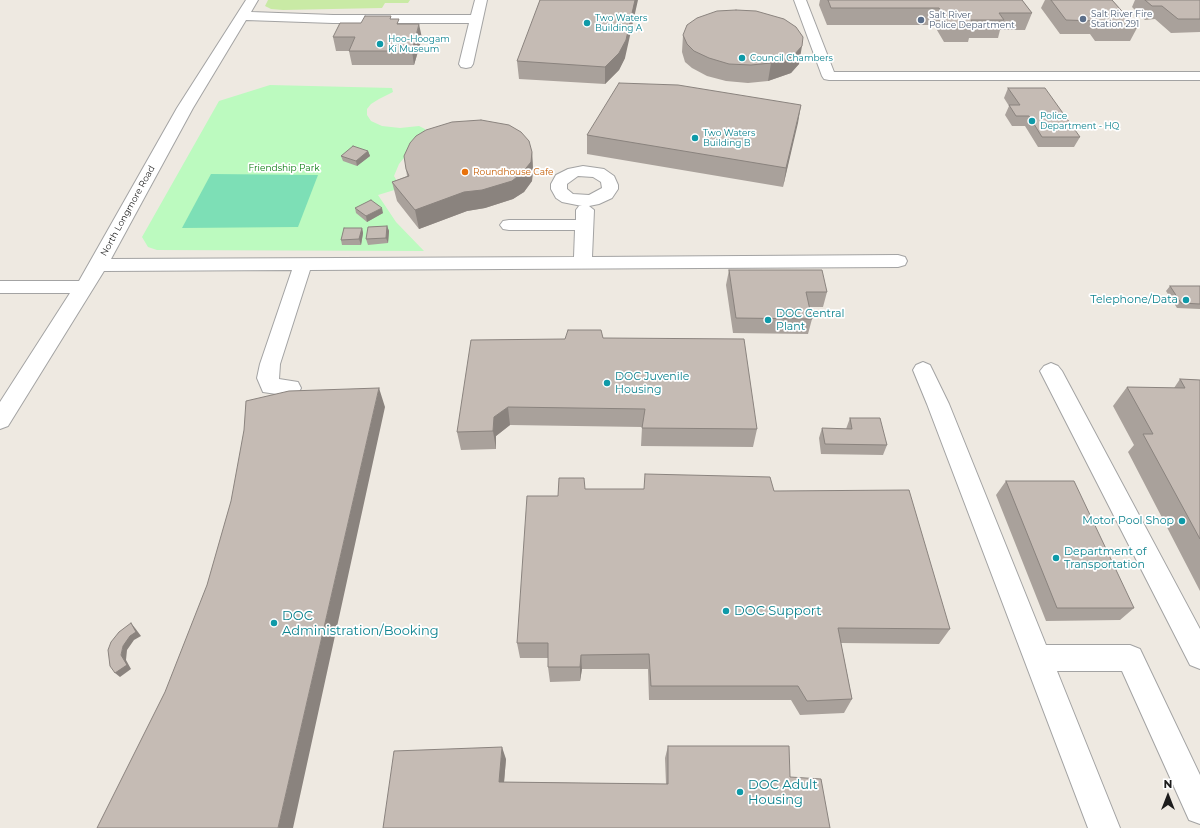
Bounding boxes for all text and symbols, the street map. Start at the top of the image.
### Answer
place label: Salt River Fire Station 291 [1091,9,1152,30]
place label: Salt River Police Department [929,10,1015,31]
place label: Two Waters Building A [595,13,647,34]
marker: Salt River Fire Station 291 [1078,14,1088,24]
marker: Salt River Police Department [916,15,926,25]
marker: Two Waters Building A [582,18,592,28]
place label: Hoo-Hoogam Ki Museum [388,34,450,55]
marker: Hoo-Hoogam Ki Museum [375,39,385,49]
marker: Council Chambers [737,53,747,63]
place label: Council Chambers [750,53,833,63]
place label: Police Department - HQ [1040,111,1119,132]
marker: Police Department - HQ [1027,116,1037,126]
place label: Two Waters Building B [703,128,755,149]
marker: Two Waters Building B [690,133,700,143]
park label: Friendship Park [248,163,320,173]
street label: North Longmore Road [99,164,157,258]
marker: Roundhouse Cafe [460,167,470,177]
place label: Roundhouse Cafe [473,167,553,177]
place label: Telephone/Data [1090,293,1178,307]
marker: Telephone/Data [1181,295,1191,305]
place label: DOC Central Plant [776,307,845,333]
marker: DOC Central Plant [763,315,773,325]
place label: DOC Juvenile Housing [615,370,689,396]
marker: DOC Juvenile Housing [602,378,612,388]
place label: Motor Pool Shop [1082,514,1174,528]
marker: Motor Pool Shop [1177,516,1187,526]
place label: Department of Transportation [1064,545,1146,571]
marker: Department of Transportation [1051,553,1061,563]
place label: DOC Support [734,603,821,619]
marker: DOC Support [721,606,731,616]
place label: DOC Administration/Booking [282,608,439,639]
marker: DOC Administration/Booking [269,618,279,628]
north arrow [1148,776,1188,816]
place label: DOC Adult Housing [748,777,818,808]
text: N [1164,777,1172,791]
marker: DOC Adult Housing [735,787,745,797]

